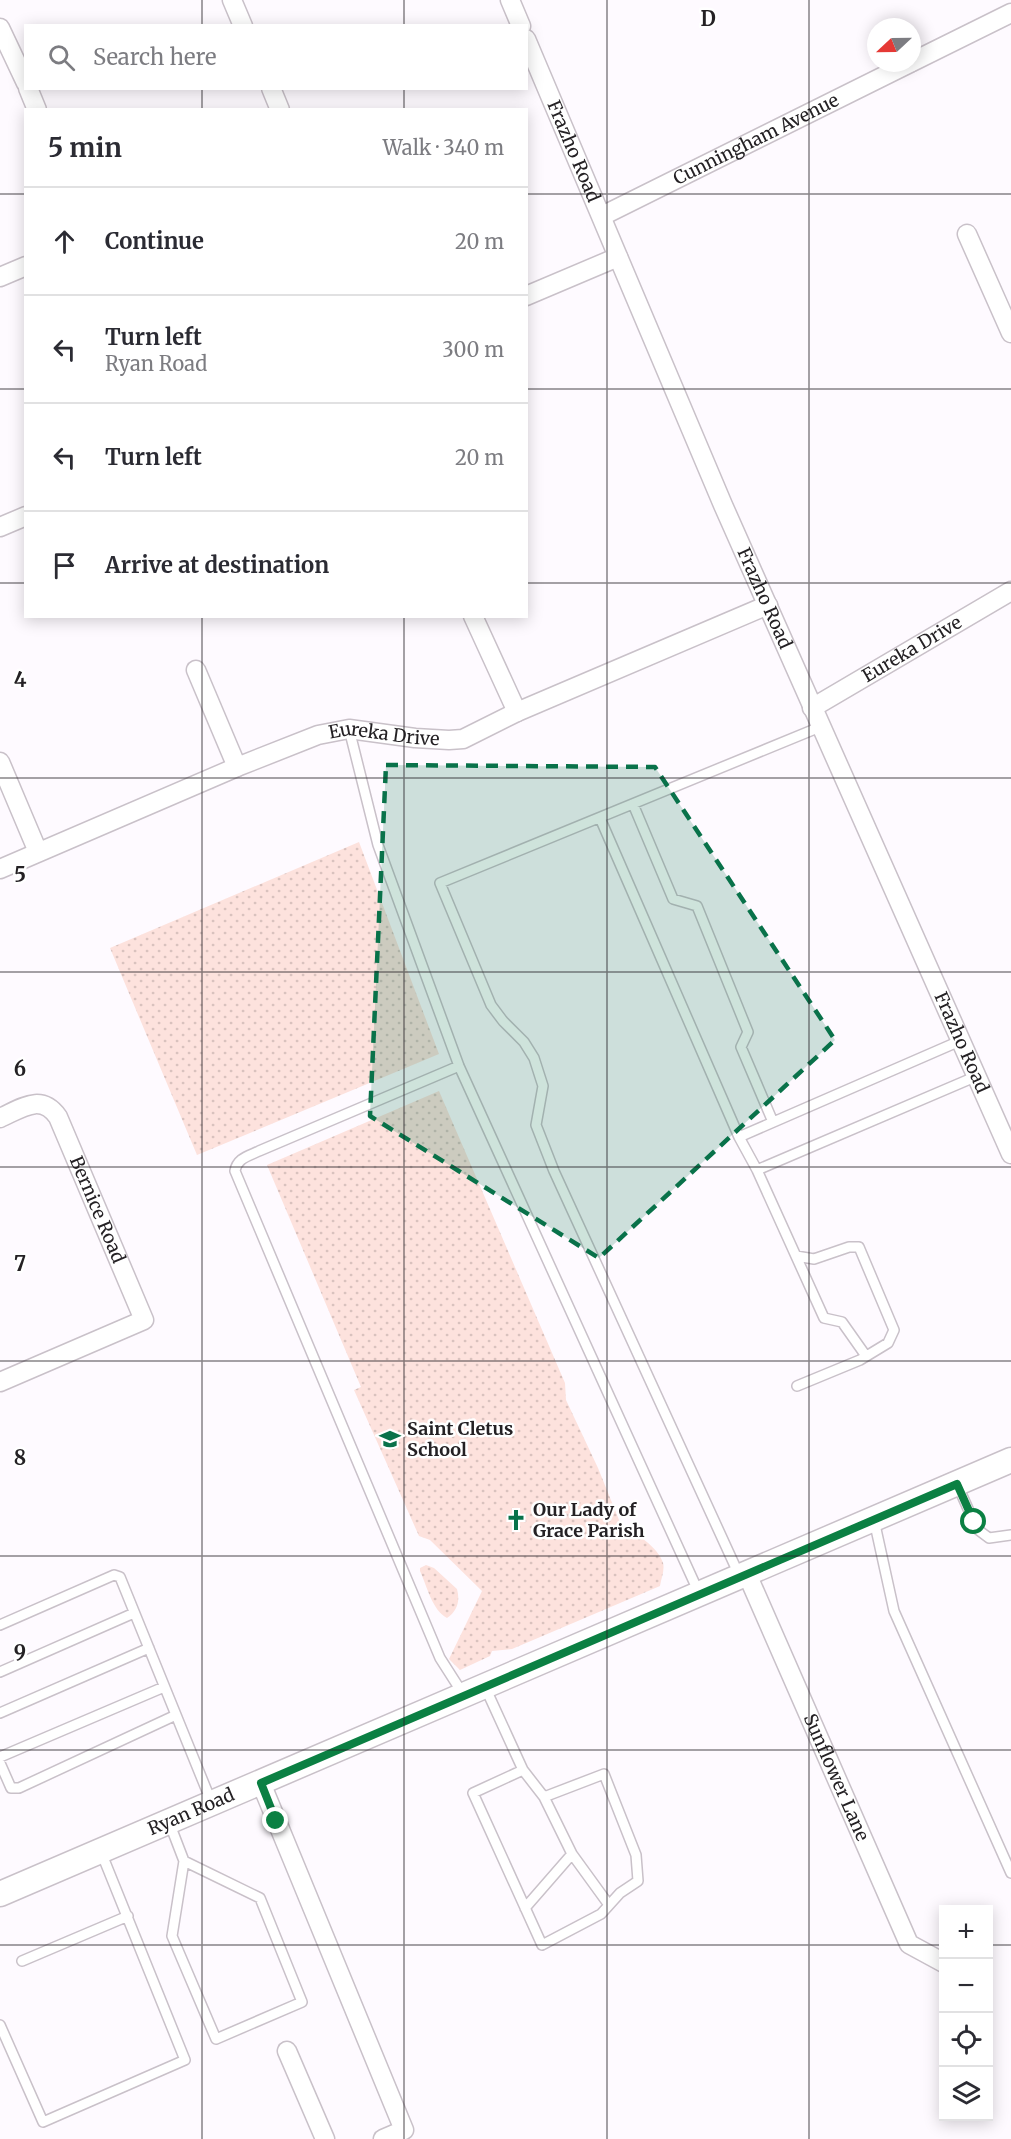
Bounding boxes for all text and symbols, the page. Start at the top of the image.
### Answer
text: D [700,6,716,31]
north arrow [867,18,921,72]
search box [24,24,528,90]
icon: search [45,41,78,74]
text: Search here [93,43,216,71]
street label: Cunningham Avenue [669,88,842,190]
street label: Frazho Road [542,97,606,206]
text: 5 min [48,131,122,164]
text: Walk · 340 m [383,135,504,160]
icon: ahead [48,225,81,258]
text: Continue [105,227,204,255]
text: 20 m [455,229,504,254]
text: Turn left [105,323,202,351]
icon: left [48,333,81,366]
text: 300 m [442,337,504,362]
text: Ryan Road [105,351,207,376]
icon: left [48,441,81,474]
text: Turn left [105,443,202,471]
text: 20 m [455,445,504,470]
street label: Frazho Road [732,544,797,652]
icon: arrive [48,549,81,582]
text: Arrive at destination [105,551,329,579]
street label: Eureka Drive [858,611,966,687]
text: 4 [14,667,27,692]
street label: Eureka Drive [327,717,440,750]
text: 5 [14,862,26,887]
street label: Frazho Road [930,988,995,1097]
text: 6 [14,1056,26,1081]
street label: Bernice Road [65,1152,131,1267]
text: 7 [14,1251,26,1276]
place label: Saint Cletus School [407,1417,513,1461]
school or university icon: Saint Cletus School [378,1427,402,1451]
text: 8 [14,1445,26,1470]
place label: Our Lady of Grace Parish [533,1498,645,1542]
church icon: Our Lady of Grace Parish [504,1508,528,1532]
route start [960,1508,986,1534]
text: 9 [14,1640,26,1665]
street label: Sunflower Lane [799,1710,874,1844]
street label: Ryan Road [144,1783,238,1840]
route end [262,1807,288,1833]
map controls [939,1905,993,2121]
button: + [939,1905,993,1959]
button: − [939,1959,993,2013]
button: locate [939,2013,993,2067]
button: layers [939,2067,993,2121]

